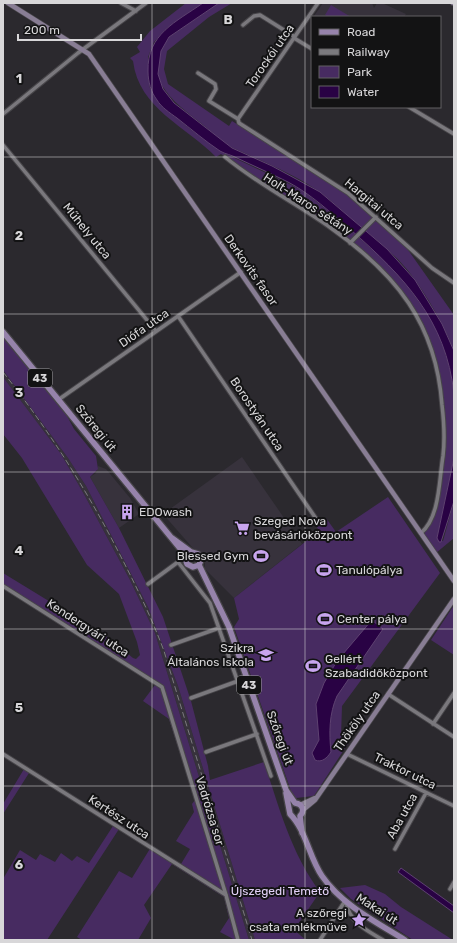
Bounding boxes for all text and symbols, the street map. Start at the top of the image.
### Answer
text: B [223,12,233,27]
scale bar [18,16,141,42]
legend [311,16,441,108]
street label: Torockói utca [243,21,297,91]
text: 200 m [24,23,60,37]
text: Road [347,25,375,39]
text: Railway [347,45,390,59]
text: Park [347,65,373,79]
text: 1 [16,71,22,86]
text: Water [347,85,379,99]
street label: Holt-Maros sétány [261,170,355,238]
street label: Hargitai utca [342,175,406,233]
street label: Műhely utca [60,200,114,262]
text: 2 [15,228,23,243]
street label: Derkovits fasor [221,232,281,309]
street label: Diófa utca [117,306,171,350]
road number: 43 [28,369,52,387]
street label: Borostyán utca [227,375,287,453]
text: 3 [15,385,24,400]
street label: Szőregi út [73,402,119,455]
building icon: EDOwash [118,503,136,521]
place label: EDOwash [139,505,192,519]
place label: Szeged Nova bevásárlóközpont [254,514,353,542]
supermarket icon: Szeged Nova bevásárlóközpont [233,519,251,537]
text: 4 [15,543,24,558]
sports icon: Blessed Gym [252,547,270,565]
place label: Blessed Gym [177,549,249,563]
sports icon: Tanulópálya [315,561,333,579]
place label: Tanulópálya [336,563,402,577]
street label: Kendergyári utca [44,596,132,660]
sports icon: Center pálya [316,610,334,628]
place label: Center pálya [337,612,407,626]
place label: Szikra Általános Iskola [167,641,254,669]
school or university icon: Szikra Általános Iskola [257,646,275,664]
place label: Gellért Szabadidőközpont [325,652,428,680]
sports icon: Gellért Szabadidőközpont [304,657,322,675]
road number: 43 [237,676,261,694]
street label: Thököly utca [331,688,383,754]
text: 5 [15,700,23,715]
street label: Szőregi út [264,709,296,767]
street label: Traktor utca [372,750,438,792]
street label: Vadrózsa sor [193,775,227,848]
street label: Aba utca [384,791,420,841]
street label: Kertész utca [86,792,152,842]
text: 6 [15,857,24,872]
park label: Újszegedi Temető [231,884,329,898]
street label: Makai út [354,890,401,928]
place label: A szőregi csata emlékműve [249,906,347,934]
place icon: A szőregi csata emlékműve [350,911,368,929]

